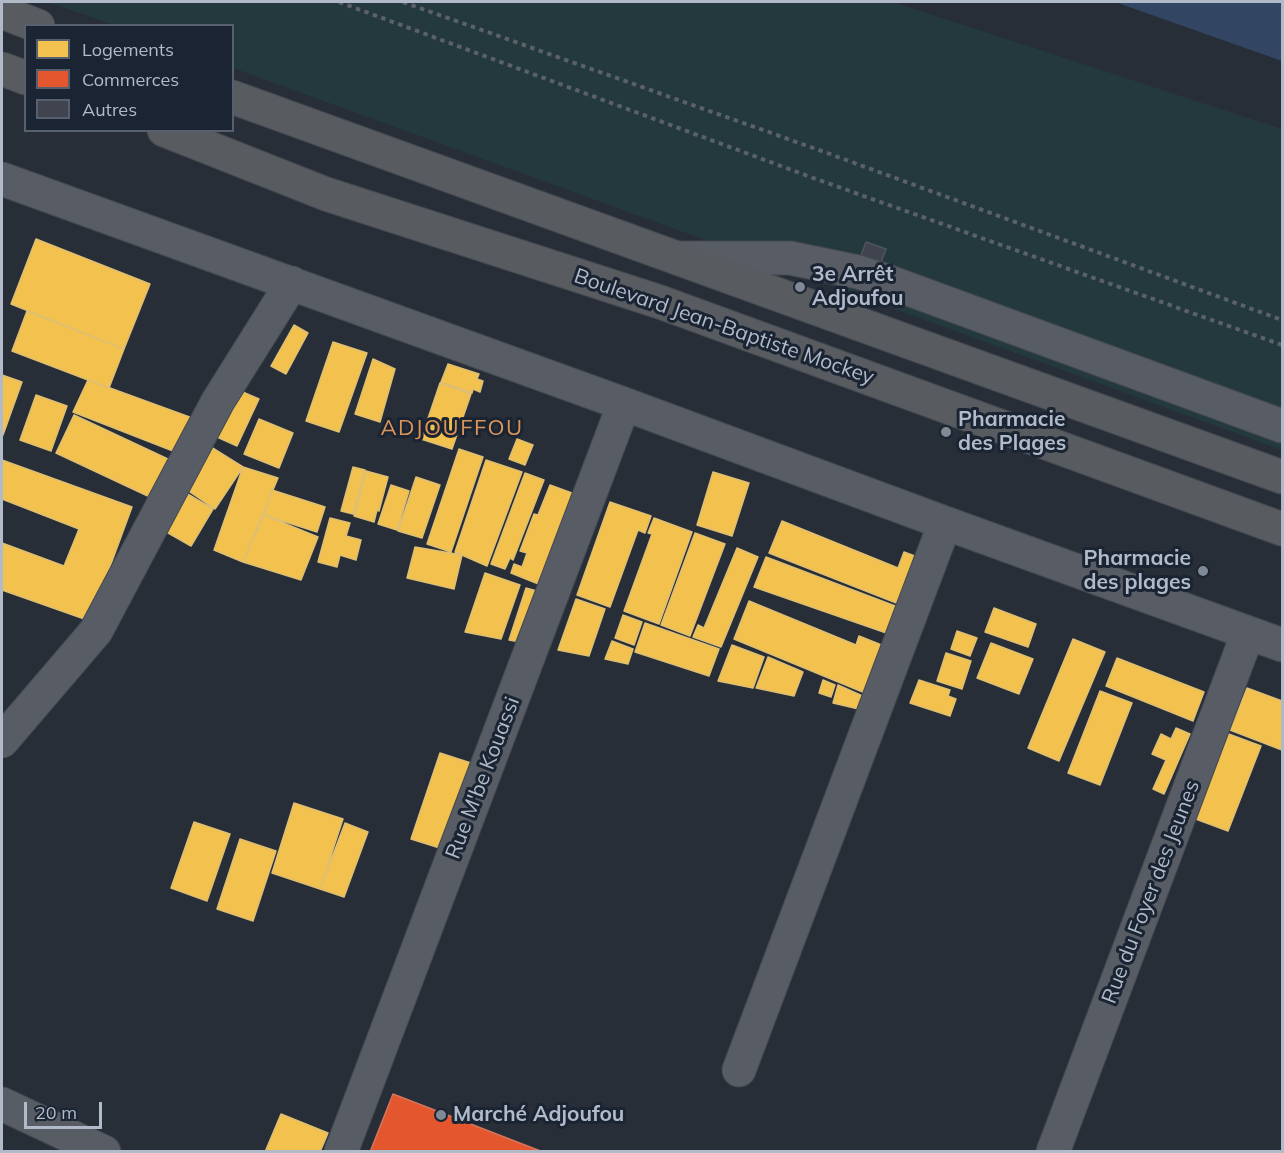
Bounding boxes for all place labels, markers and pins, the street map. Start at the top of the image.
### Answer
place label: 3e Arrêt Adjoufou [812,262,903,312]
marker: 3e Arrêt Adjoufou [793,280,807,294]
place label: Pharmacie des Plages [958,407,1066,457]
marker: Pharmacie des Plages [939,425,953,439]
place label: Pharmacie des plages [1084,546,1191,596]
marker: Pharmacie des plages [1196,564,1210,578]
place label: Marché Adjoufou [453,1102,624,1128]
marker: Marché Adjoufou [434,1108,448,1122]

